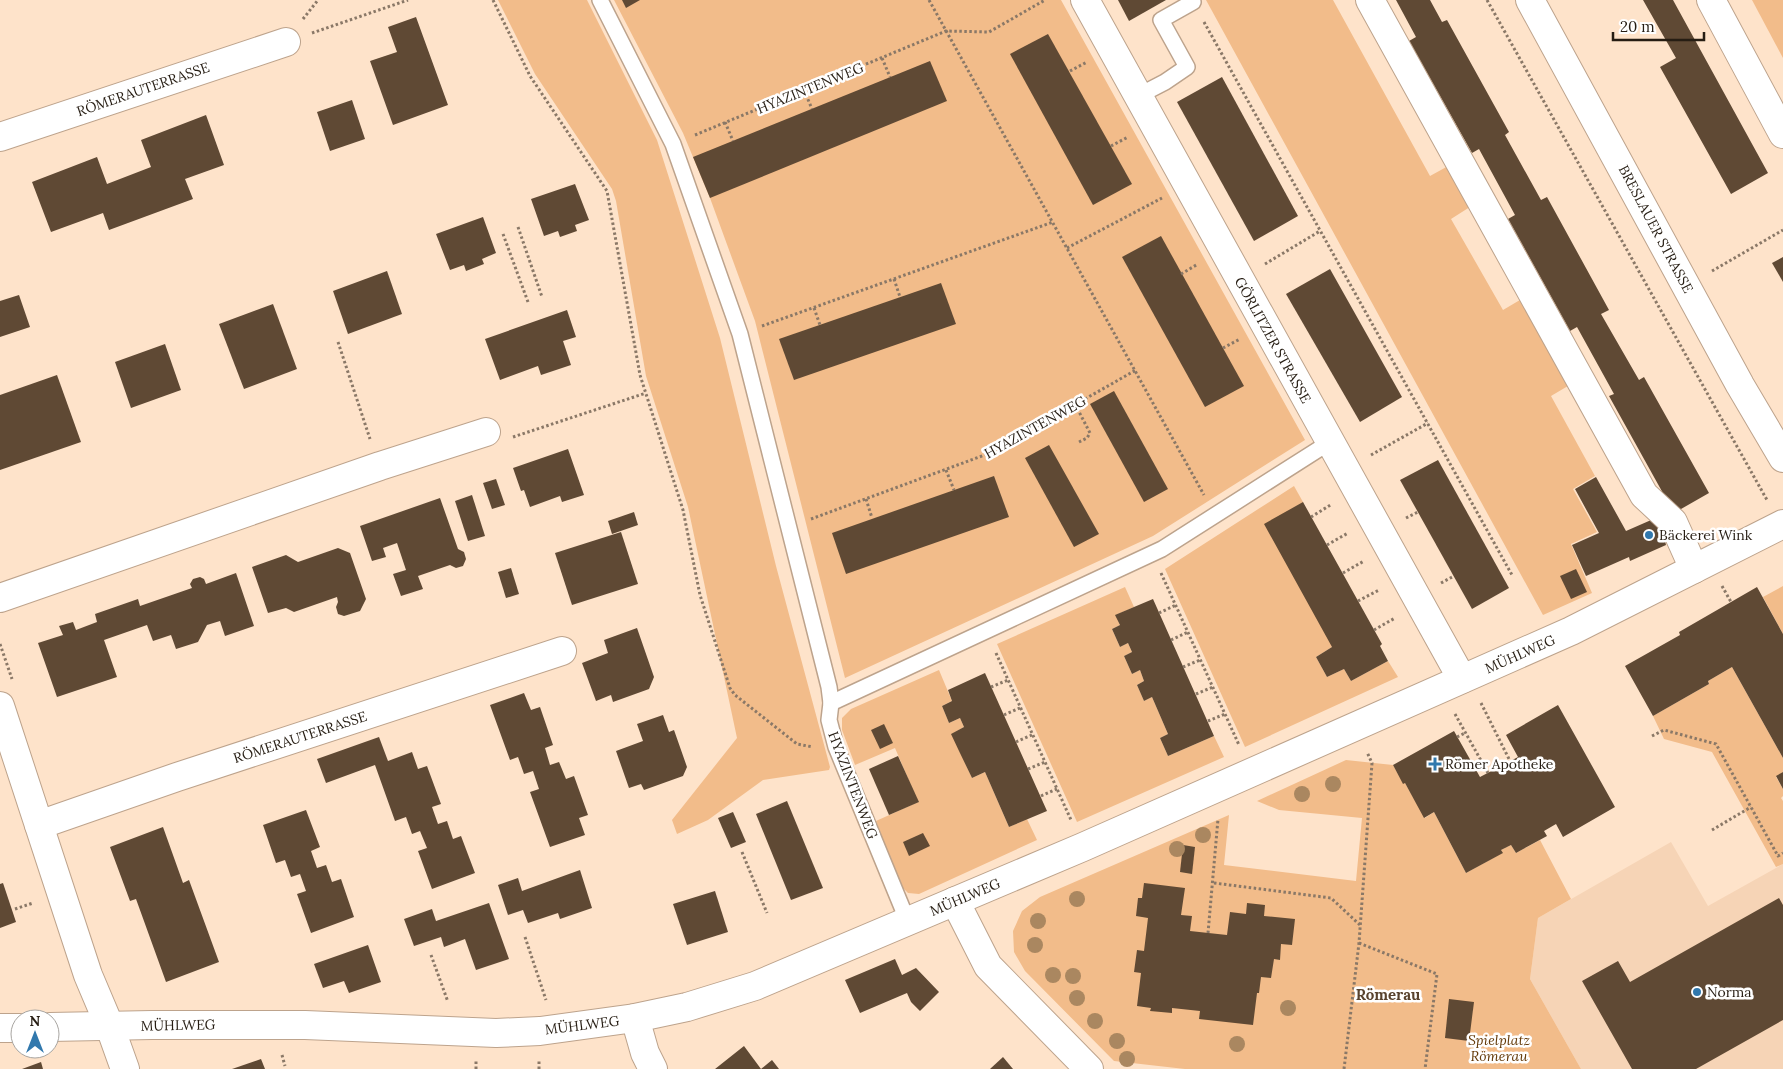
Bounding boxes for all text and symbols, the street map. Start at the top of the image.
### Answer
scale bar [1613,10,1704,42]
text: 20 m [1620,17,1655,36]
street label: RÖMERAUTERRASSE [74,58,212,120]
street label: HYAZINTENWEG [754,58,866,118]
street label: BRESLAUER STRASSE [1615,162,1697,296]
street label: GÖRLITZER STRASSE [1231,274,1315,406]
street label: HYAZINTENWEG [981,391,1089,462]
place label: Bäckerei Wink [1659,526,1753,544]
marker: Bäckerei Wink [1643,529,1655,541]
street label: MÜHLWEG [1482,630,1558,677]
street label: RÖMERAUTERRASSE [231,707,369,767]
street label: HYAZINTENWEG [824,729,882,842]
place label: Römer Apotheke [1445,755,1554,773]
marker: Römer Apotheke [1429,758,1441,770]
street label: MÜHLWEG [927,874,1003,920]
place label: Norma [1707,983,1752,1001]
district label: Römerau [1356,985,1420,1004]
marker: Norma [1691,986,1703,998]
north arrow [10,1009,60,1059]
street label: MÜHLWEG [544,1011,621,1038]
text: N [30,1012,41,1030]
street label: MÜHLWEG [140,1015,216,1035]
park label: Spielplatz Römerau [1468,1031,1531,1065]

